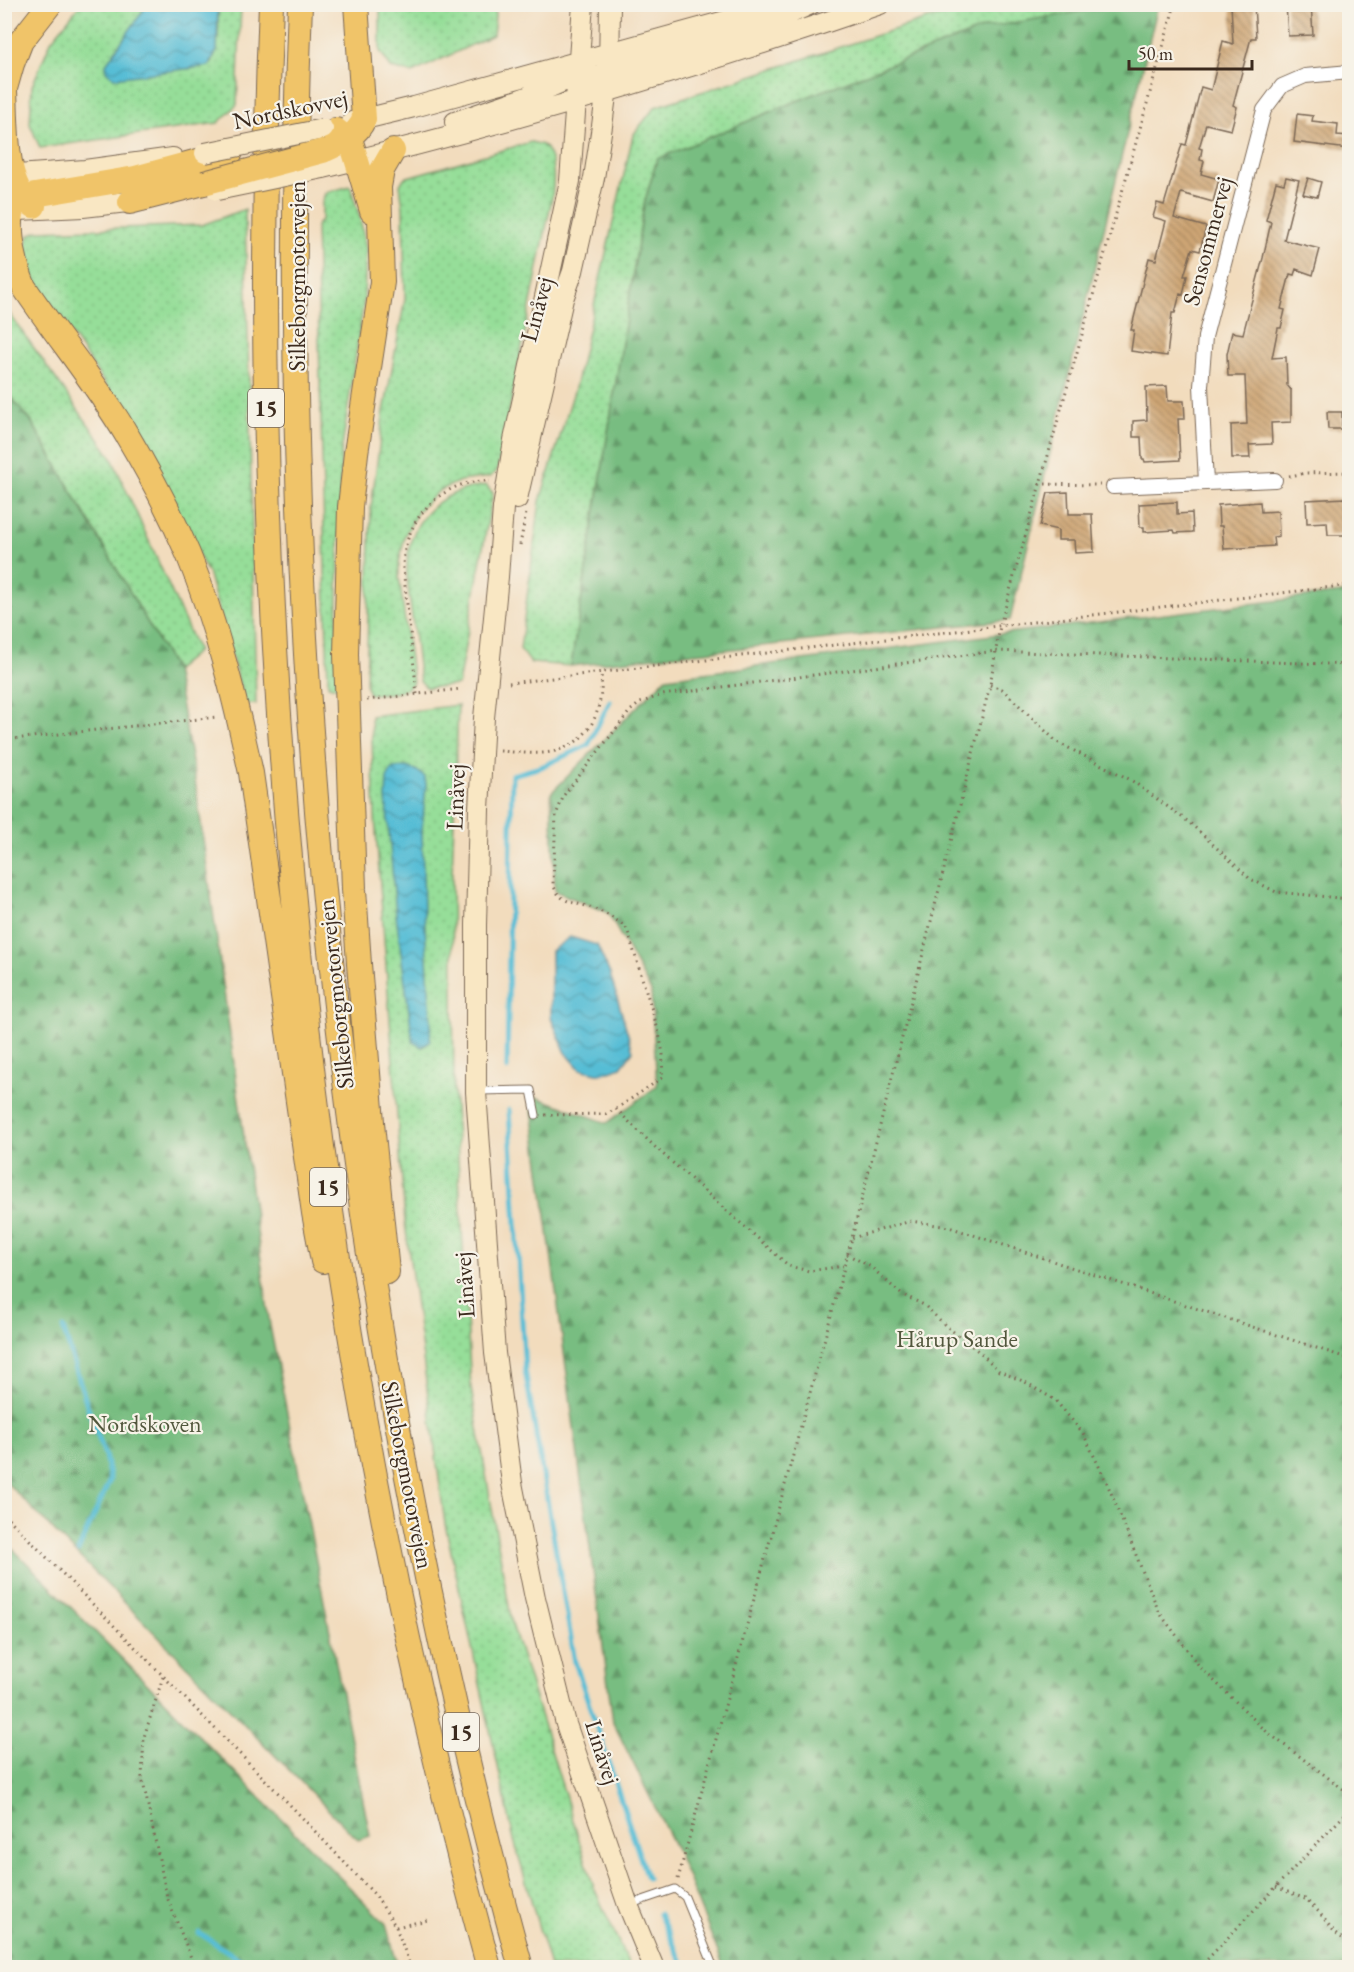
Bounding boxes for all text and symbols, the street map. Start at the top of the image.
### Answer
scale bar [1129,33,1252,71]
text: 50 m [1138,42,1173,65]
street label: Nordskovvej [230,82,350,136]
street label: Sensommervej [1175,173,1239,309]
street label: Silkeborgmotorvejen [281,180,312,371]
street label: Linåvej [512,273,560,345]
road number: 15 [248,389,284,427]
street label: Linåvej [438,763,472,831]
street label: Silkeborgmotorvejen [310,897,360,1091]
road number: 15 [310,1168,346,1206]
street label: Linåvej [446,1251,482,1319]
park label: Hårup Sande [896,1323,1018,1354]
street label: Silkeborgmotorvejen [375,1378,441,1572]
park label: Nordskoven [88,1408,202,1439]
road number: 15 [443,1713,479,1751]
street label: Linåvej [578,1716,628,1788]

